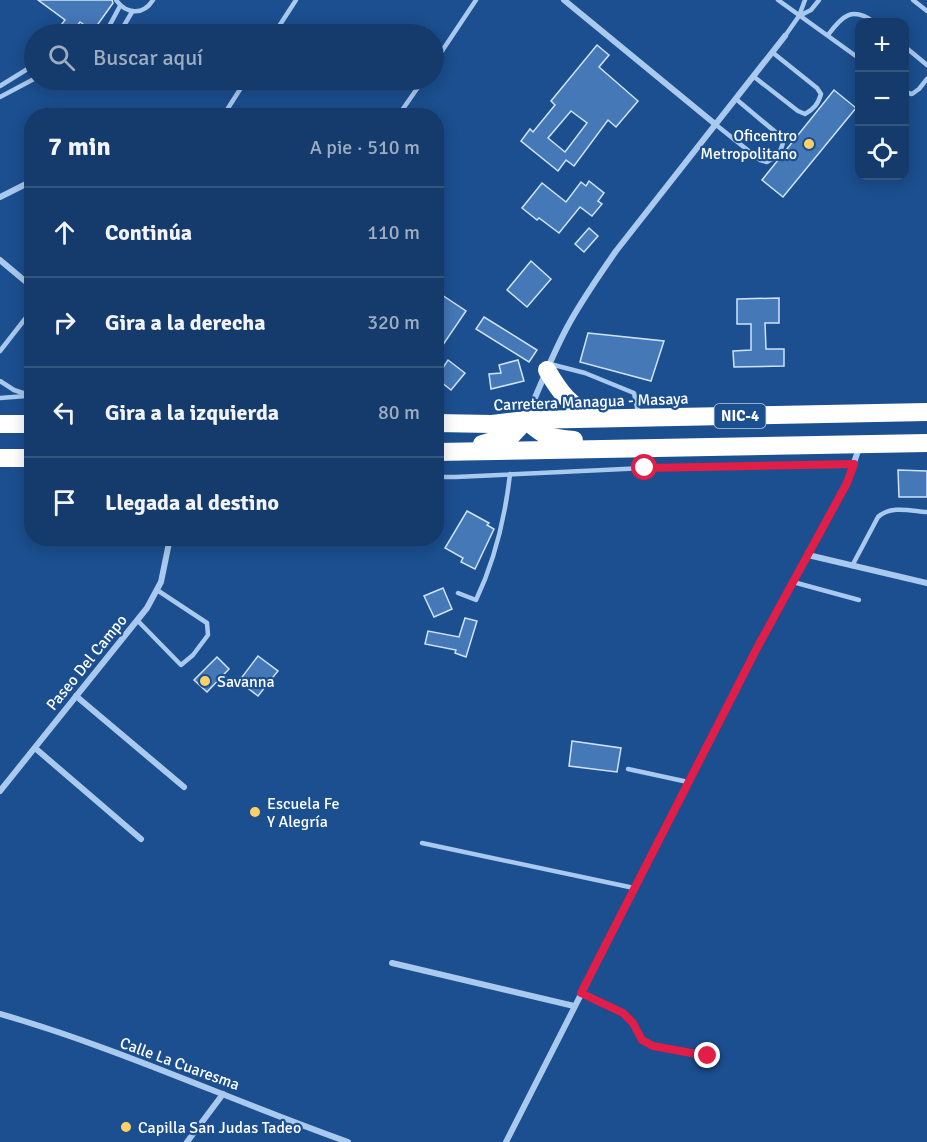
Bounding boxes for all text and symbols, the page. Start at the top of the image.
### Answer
map controls [855,18,909,180]
button: + [855,18,909,72]
search box [24,24,444,90]
icon: search [45,41,78,74]
text: Buscar aquí [93,44,203,71]
button: − [855,72,909,126]
place label: Oficentro Metropolitano [700,126,797,164]
button: locate [855,126,909,180]
text: 7 min [48,131,111,163]
text: A pie · 510 m [310,135,420,160]
marker: Oficentro Metropolitano [802,137,816,151]
icon: ahead [48,216,81,249]
text: Continúa [105,219,192,246]
text: 110 m [367,220,420,245]
icon: right [48,306,81,339]
text: Gira a la derecha [105,309,266,336]
text: 320 m [367,310,420,335]
street label: Carretera Managua - Masaya [493,389,689,415]
icon: left [48,396,81,429]
text: Gira a la izquierda [105,399,279,426]
text: 80 m [378,400,420,425]
road number: NIC-4 [714,404,766,428]
route start [631,454,657,480]
icon: arrive [48,486,81,519]
text: Llegada al destino [105,489,279,516]
street label: Paseo Del Campo [42,611,132,715]
place label: Savanna [217,672,275,692]
marker: Savanna [198,674,212,688]
place label: Escuela Fe Y Alegría [267,794,340,832]
marker: Escuela Fe Y Alegría [248,805,262,819]
street label: Calle La Cuaresma [117,1033,242,1095]
route end [694,1042,720,1068]
place label: Capilla San Judas Tadeo [138,1118,301,1138]
marker: Capilla San Judas Tadeo [119,1120,133,1134]

